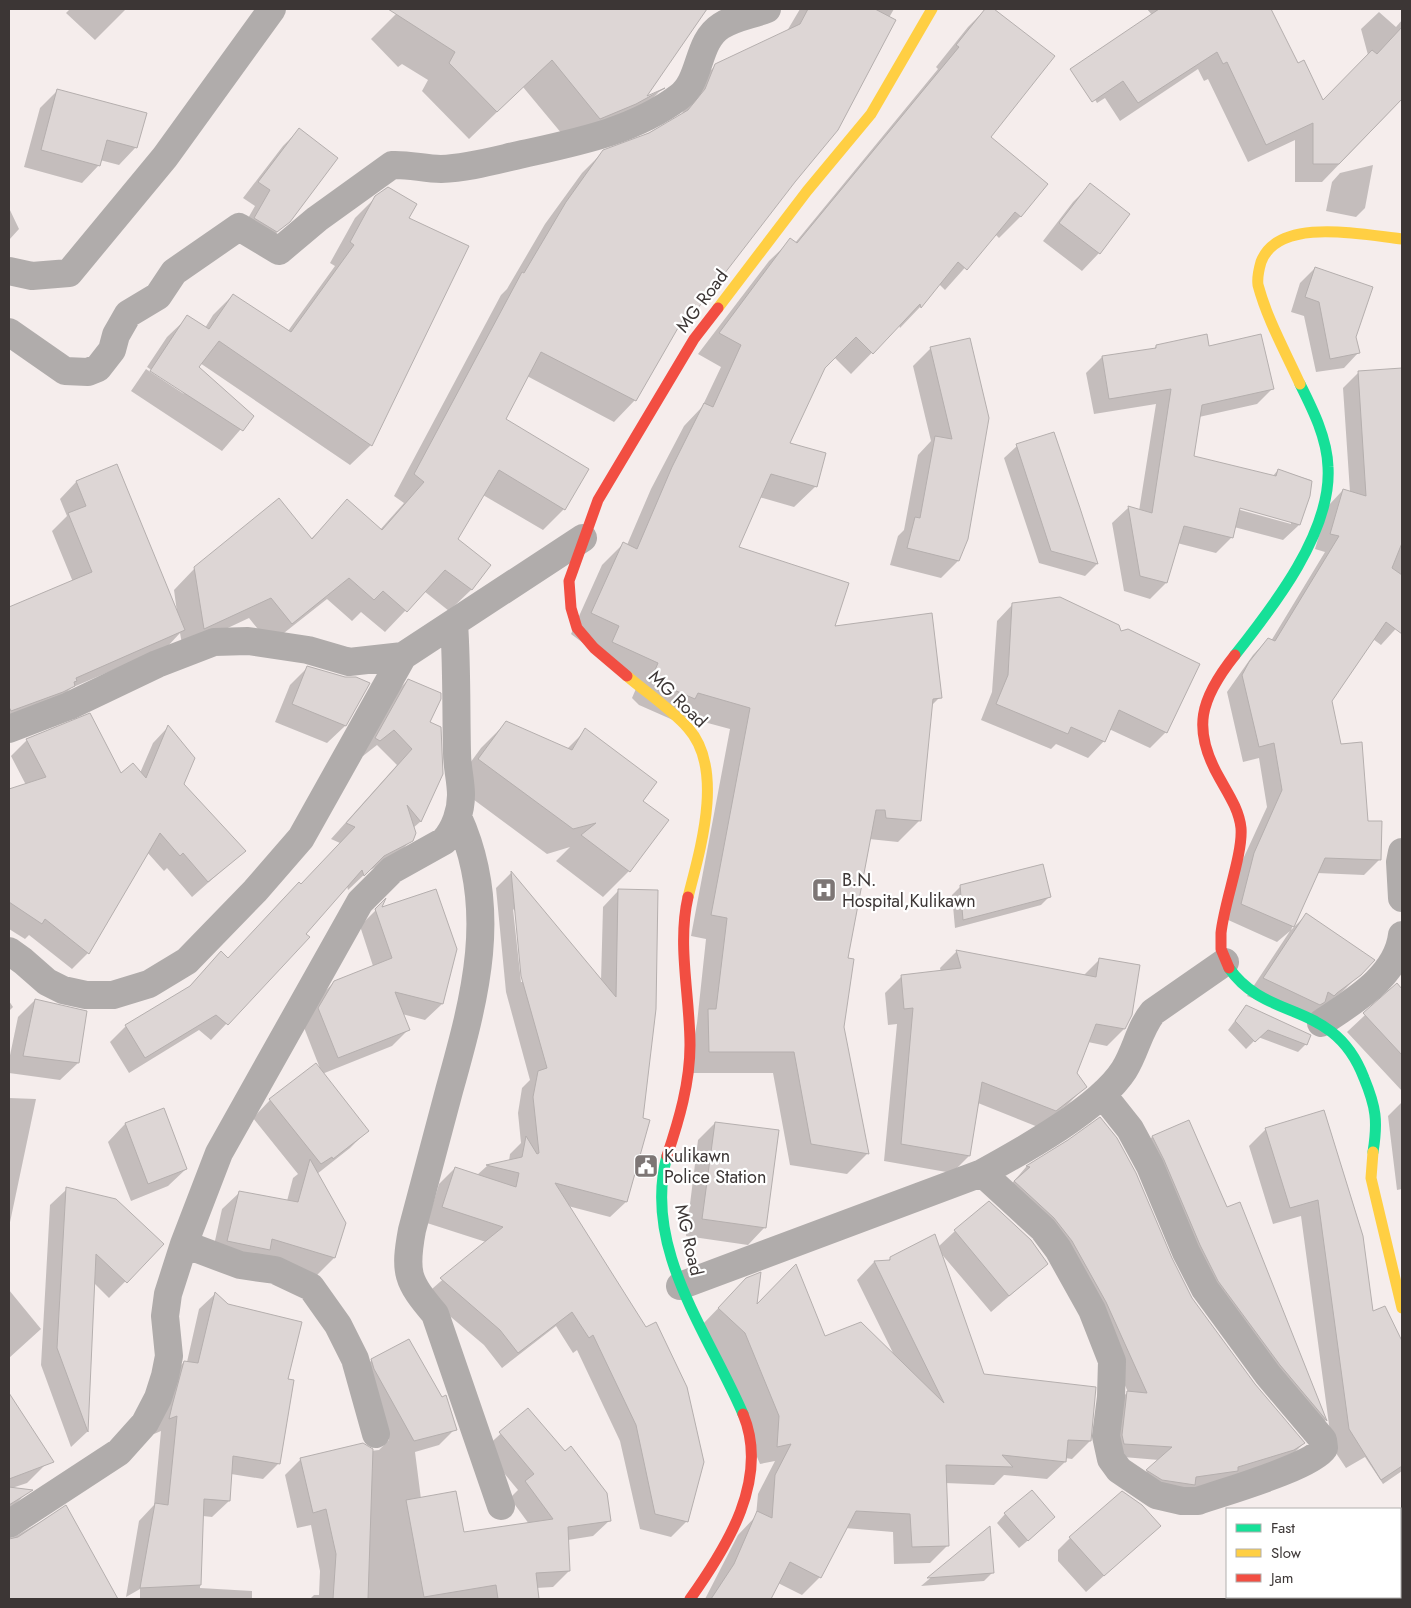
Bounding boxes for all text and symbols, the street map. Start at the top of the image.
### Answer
street label: MG Road [670,264,734,338]
street label: MG Road [643,664,713,734]
place label: B.N. Hospital,Kulikawn [842,867,976,914]
hospital icon: B.N. Hospital,Kulikawn [811,877,837,903]
place label: Kulikawn Police Station [664,1143,766,1190]
public building icon: Kulikawn Police Station [633,1153,659,1179]
street label: MG Road [668,1202,710,1278]
legend [1226,1508,1401,1598]
text: Fast [1271,1517,1295,1539]
text: Slow [1271,1542,1302,1564]
text: Jam [1269,1567,1294,1589]

